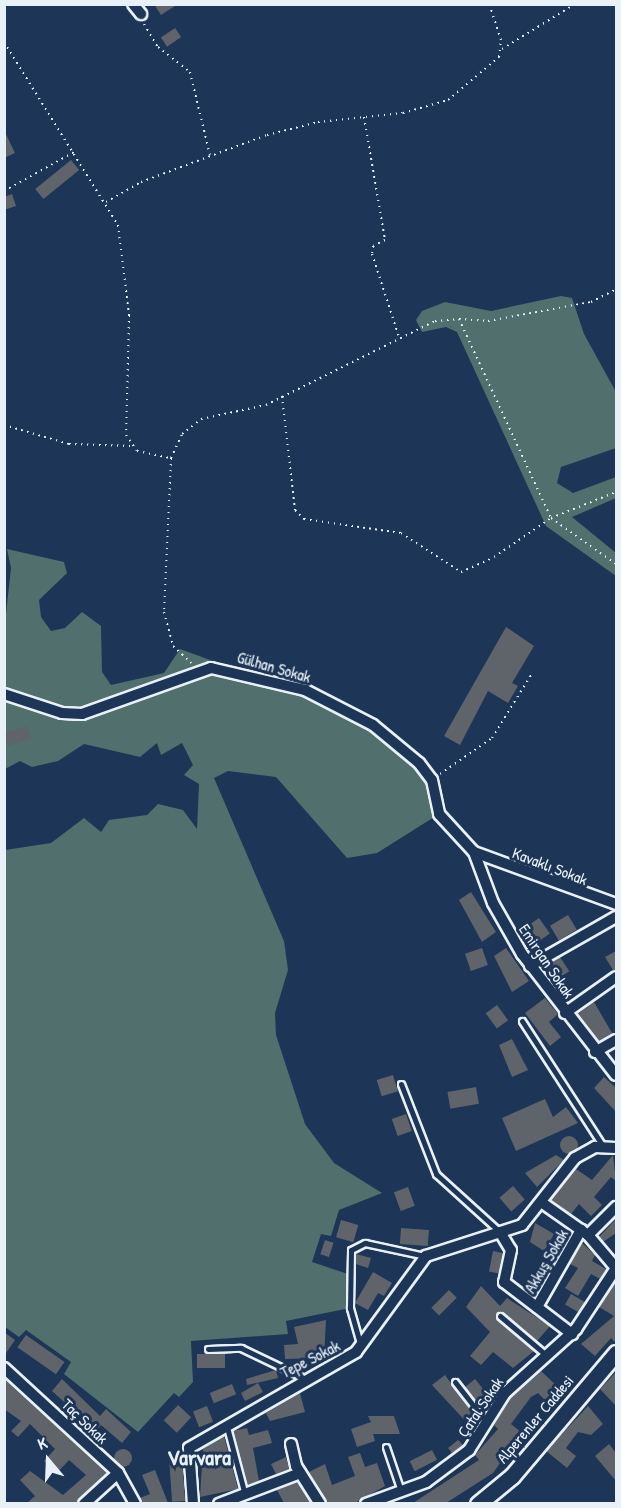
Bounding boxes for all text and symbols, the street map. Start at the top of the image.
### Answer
street label: Gülhan Sokak [235,647,313,687]
street label: Kavaklı Sokak [510,843,590,889]
street label: Emirgan Sokak [515,920,579,1002]
street label: Akkuş Sokak [520,1226,572,1296]
street label: Tepe Sokak [277,1336,343,1382]
street label: Alperenler Caddesi [493,1371,577,1467]
street label: Çatal Sokak [453,1373,507,1441]
street label: Taç Sokak [58,1394,112,1448]
north arrow [18,1430,78,1490]
text: K [35,1431,50,1455]
district label: Varvara [167,1445,231,1471]

